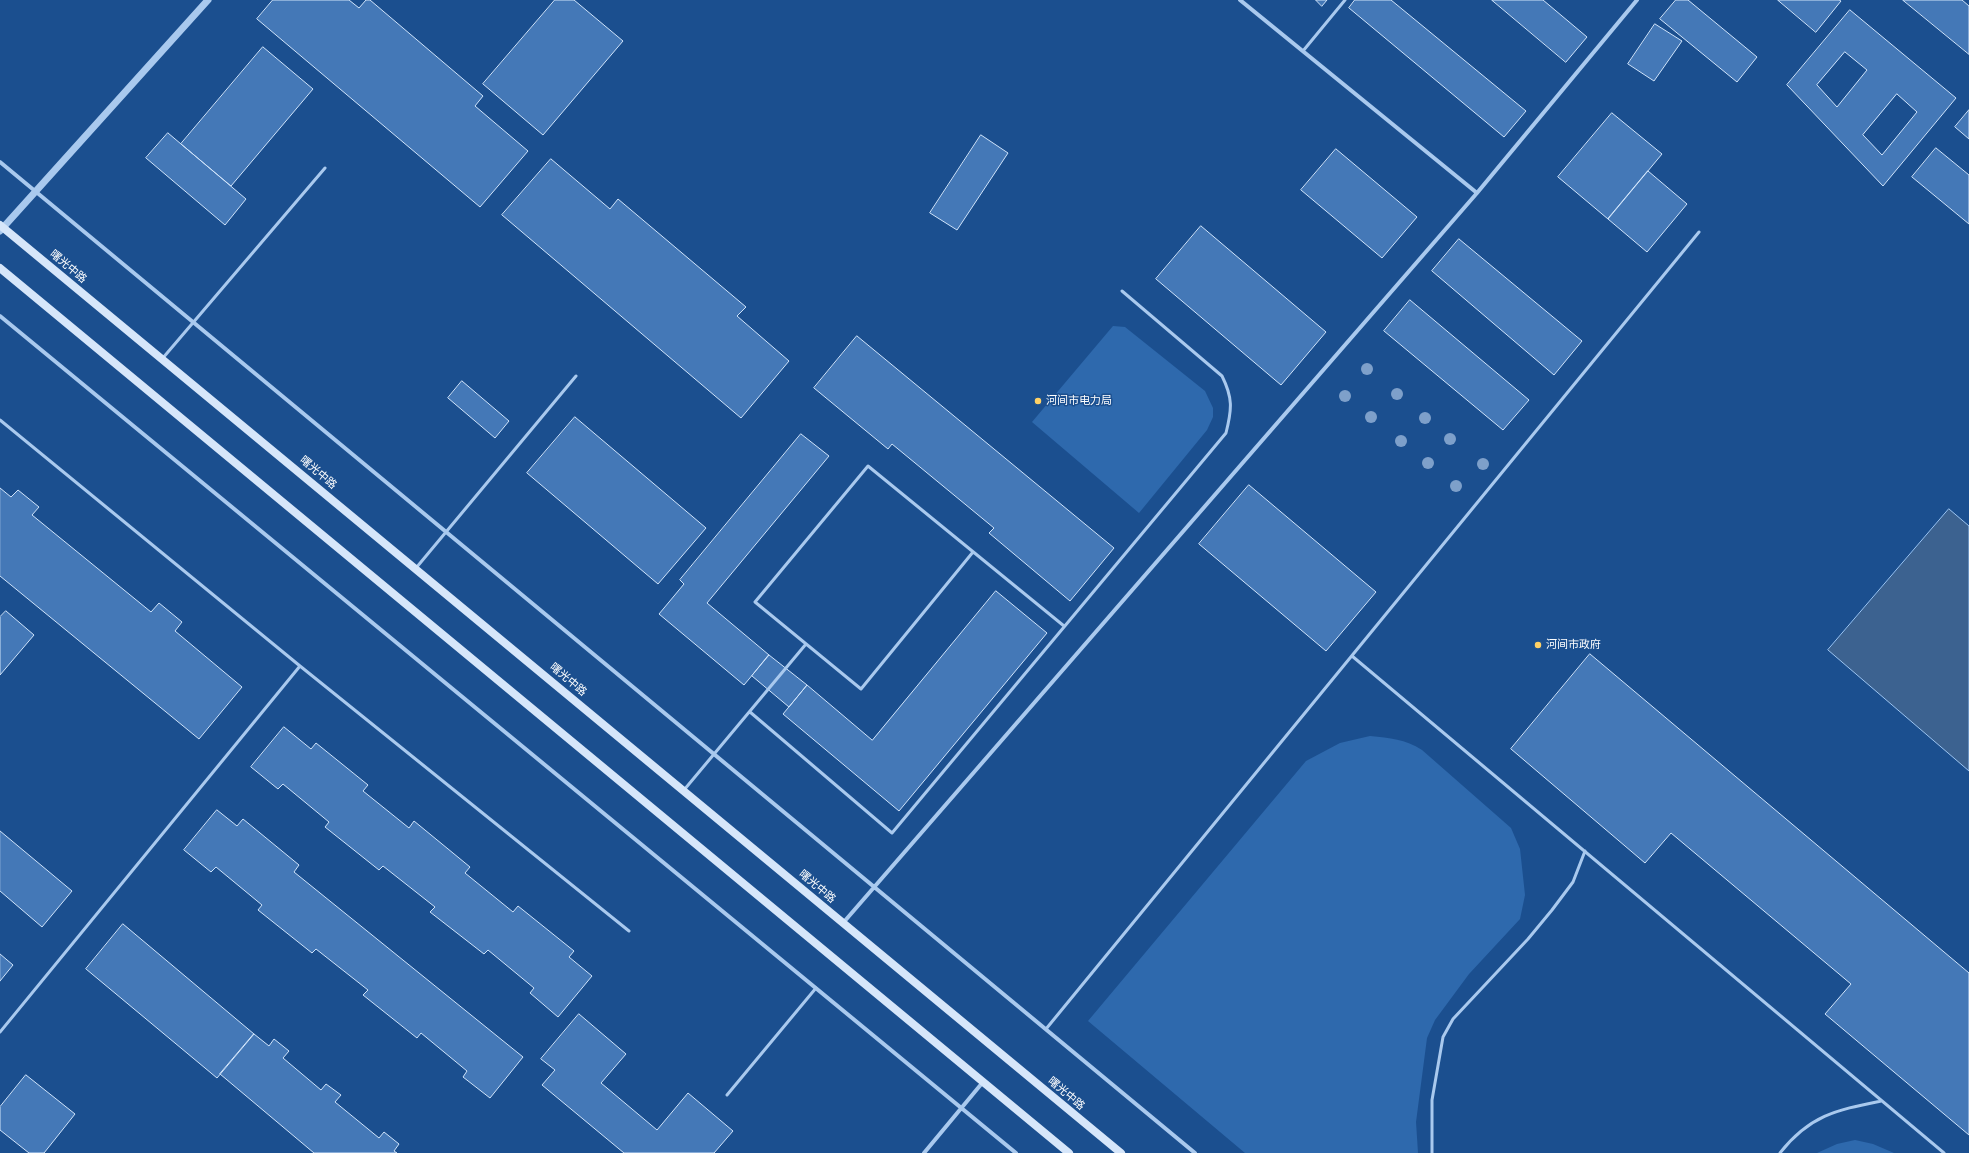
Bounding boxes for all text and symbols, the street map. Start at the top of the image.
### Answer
street label: 曙光中路 [47,248,89,286]
place label: 河间市电力局 [1046,394,1112,408]
marker: 河间市电力局 [1033,396,1043,406]
street label: 曙光中路 [297,454,339,492]
place label: 河间市政府 [1546,638,1601,652]
marker: 河间市政府 [1533,640,1543,650]
street label: 曙光中路 [547,661,589,699]
street label: 曙光中路 [796,868,838,906]
street label: 曙光中路 [1045,1075,1087,1113]

